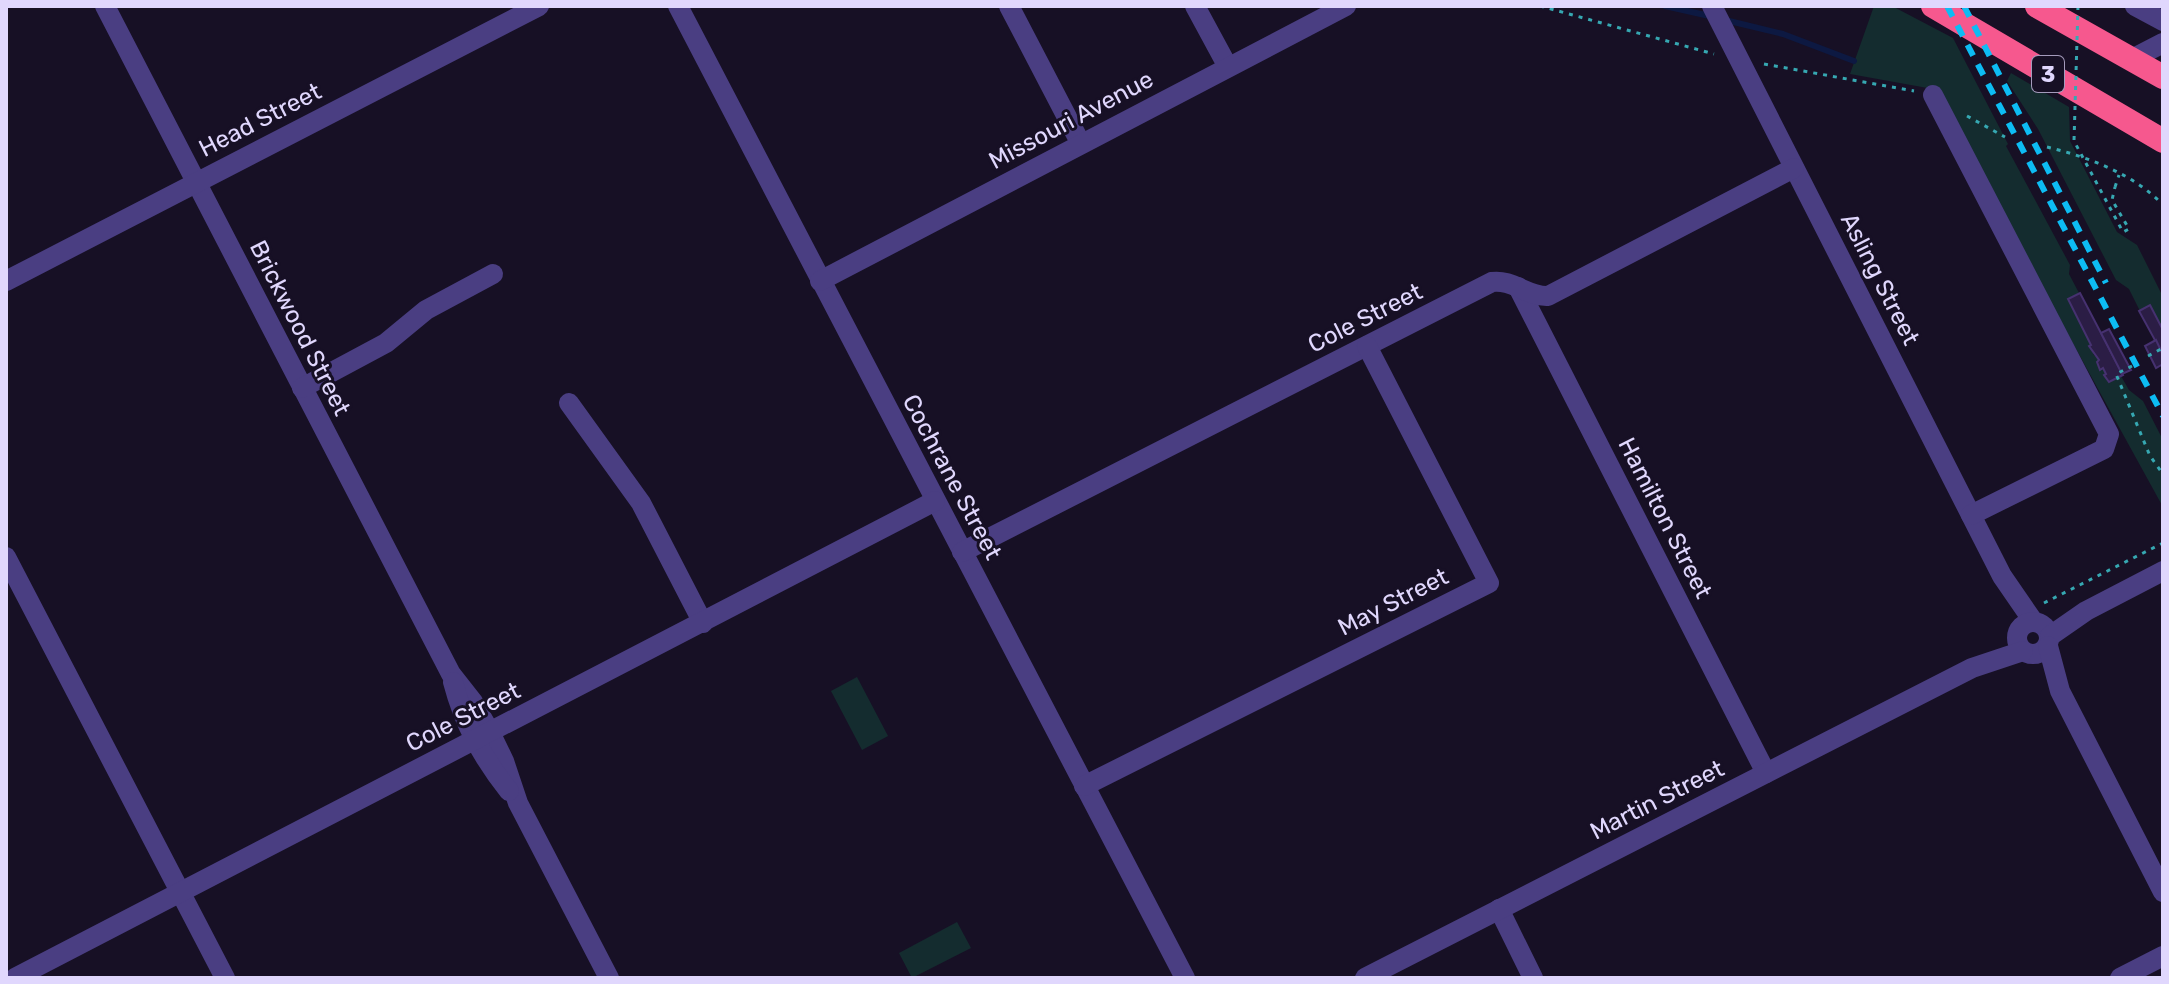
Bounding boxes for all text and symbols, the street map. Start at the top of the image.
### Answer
road number: 3 [2032,56,2064,92]
street label: Missouri Avenue [984,65,1158,175]
street label: Head Street [194,77,326,163]
street label: Asling Street [1835,208,1925,350]
street label: Brickwood Street [244,236,356,420]
street label: Cole Street [1303,277,1427,359]
street label: Cochrane Street [897,390,1007,564]
street label: Hamilton Street [1613,433,1717,603]
street label: May Street [1333,562,1453,642]
street label: Cole Street [401,676,525,758]
street label: Martin Street [1585,754,1729,846]

